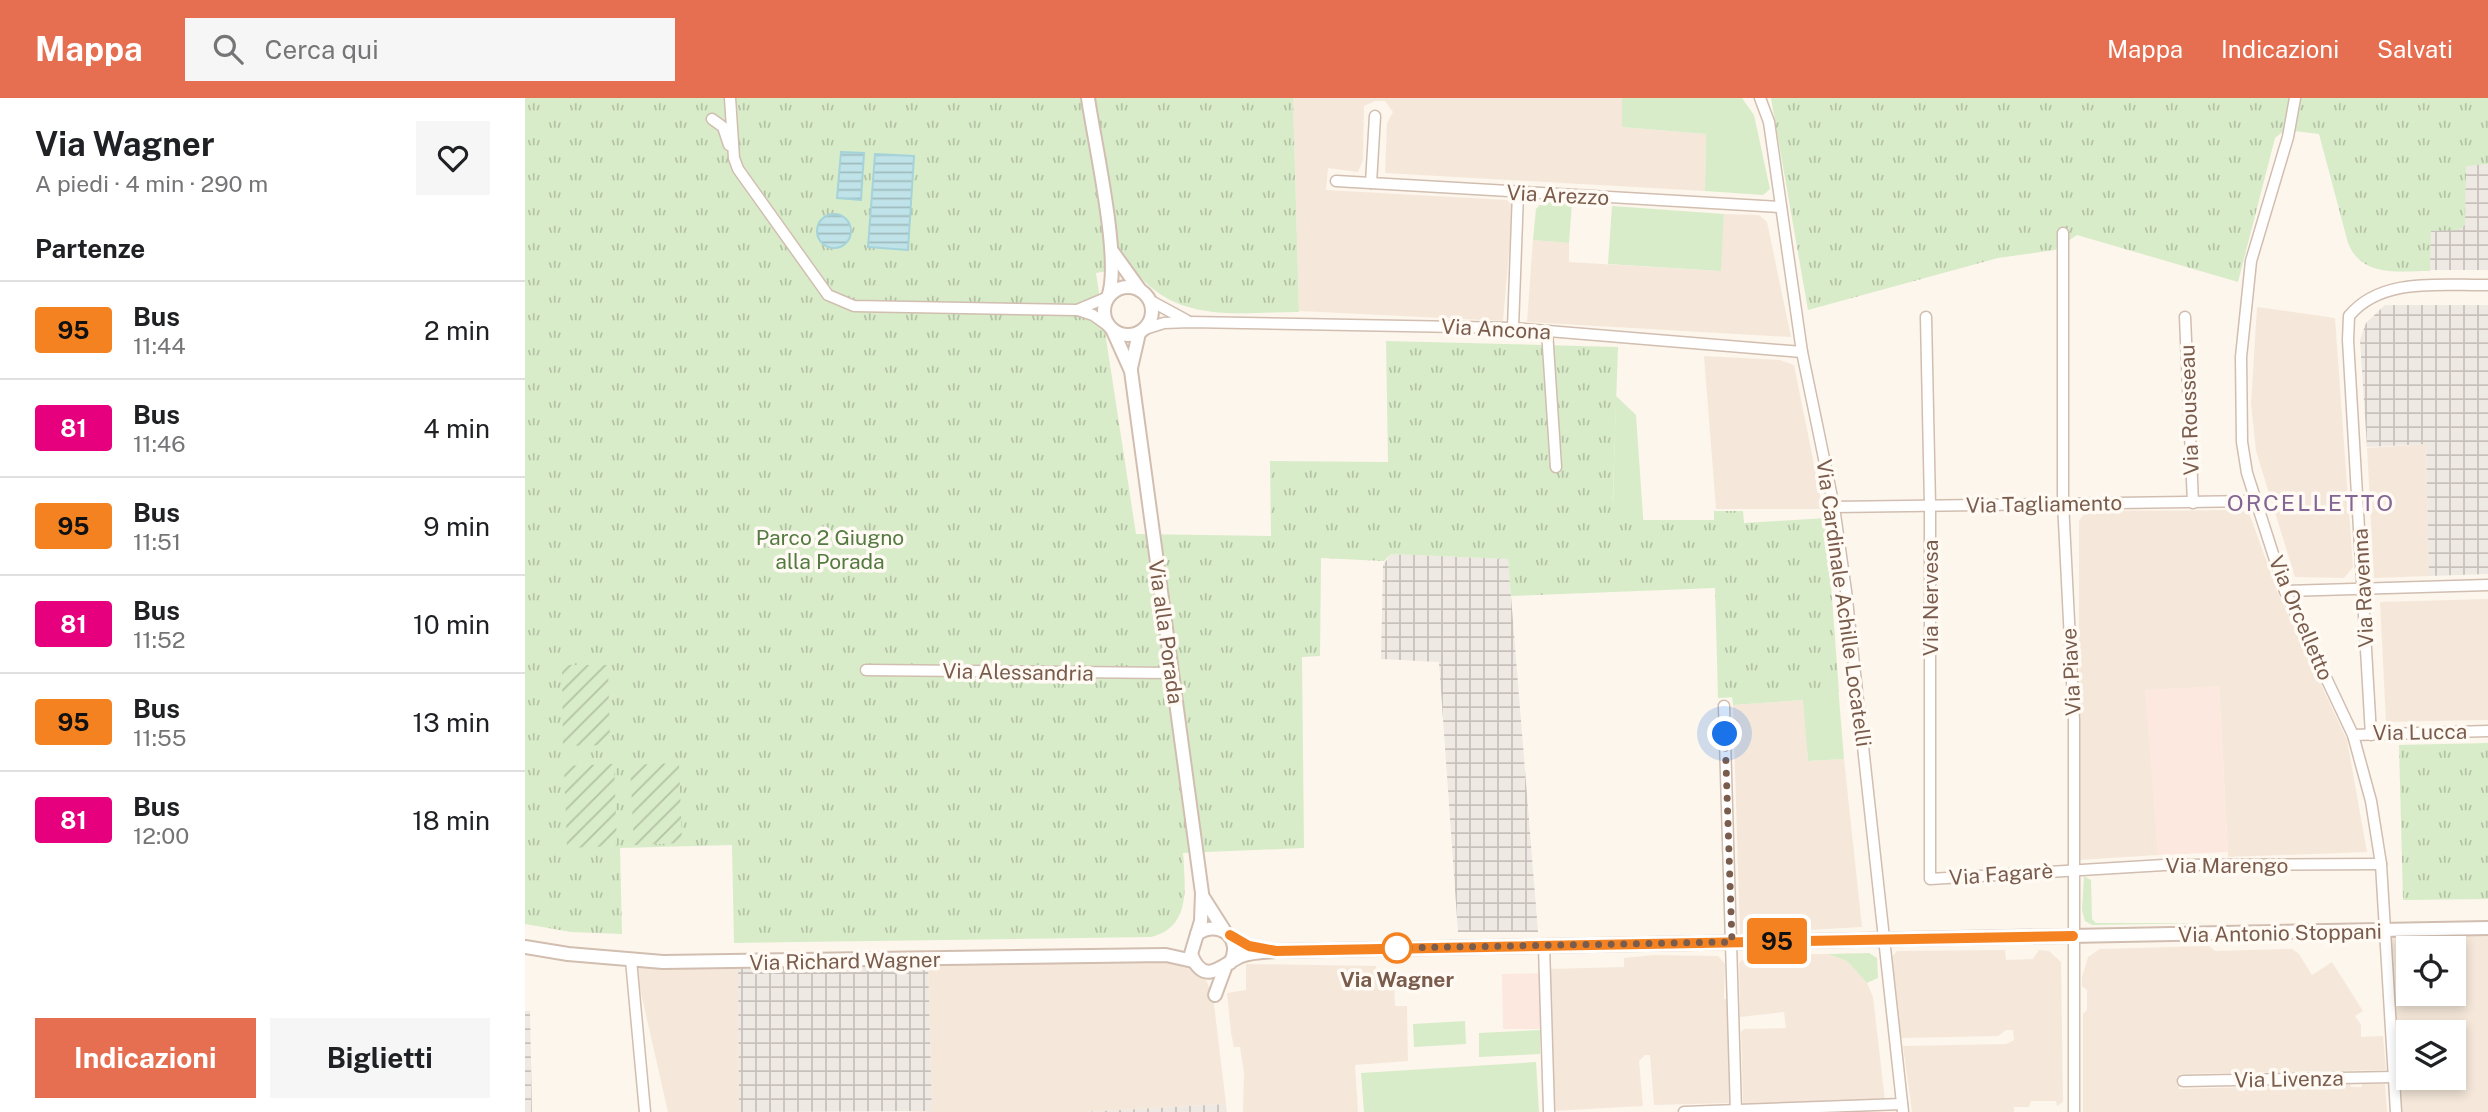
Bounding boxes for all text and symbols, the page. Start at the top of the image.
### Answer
search box [185,18,675,81]
text: Mappa [35,30,143,68]
icon: search [209,30,247,68]
text: Cerca qui [265,34,379,65]
text: Mappa [2107,35,2183,63]
text: Indicazioni [2221,35,2339,63]
text: Salvati [2377,35,2453,63]
button: heart [416,121,490,195]
text: Via Wagner [35,125,215,163]
text: A piedi · 4 min · 290 m [35,170,268,197]
street label: Via Arezzo [1506,180,1610,210]
text: Partenze [35,233,145,264]
text: Bus [133,301,180,332]
street label: Via Ancona [1440,314,1552,344]
text: 2 min [424,315,490,346]
text: 95 [57,316,90,344]
text: 11:44 [133,332,186,359]
street label: Via Rousseau [2174,344,2204,476]
text: Bus [133,399,180,430]
text: 4 min [423,413,490,444]
text: 81 [60,414,87,442]
text: 11:46 [133,430,186,457]
street label: Via Cardinale Achille Locatelli [1811,458,1877,748]
district label: ORCELLETTO [2227,489,2395,516]
street label: Via Tagliamento [1966,490,2122,518]
text: Bus [133,497,180,528]
text: 9 min [423,511,490,542]
text: 95 [57,512,90,540]
park label: Parco 2 Giugno alla Porada [756,525,904,574]
text: 11:51 [133,528,181,555]
street label: Via Ravenna [2347,528,2379,648]
street label: Via Nervesa [1918,540,1943,656]
street label: Via Orcelletto [2264,552,2338,684]
street label: Via alla Porada [1144,558,1188,706]
text: Bus [133,595,180,626]
text: 10 min [413,609,490,640]
text: 81 [60,610,87,638]
text: 11:52 [133,626,185,653]
street label: Via Piave [2056,627,2086,717]
street label: Via Alessandria [942,658,1094,686]
text: Bus [133,693,180,724]
text: 13 min [413,707,490,738]
text: 95 [57,708,90,736]
your location [1707,716,1742,751]
street label: Via Lucca [2372,719,2468,745]
text: 11:55 [133,724,186,751]
text: Bus [133,791,180,822]
text: 18 min [412,805,490,836]
text: 81 [60,806,87,834]
text: 12:00 [133,822,189,849]
street label: Via Marengo [2166,853,2288,878]
street label: Via Fagarè [1948,858,2054,890]
line badge: 95 [1745,918,1809,964]
street label: Via Antonio Stoppani [2178,919,2382,947]
text: 95 [1761,927,1793,955]
marker: Via Wagner [1382,933,1412,963]
map controls [2396,936,2466,1090]
button: locate [2396,936,2466,1006]
street label: Via Richard Wagner [749,947,941,975]
place label: Via Wagner [1340,967,1454,992]
button: Indicazioni [35,1018,256,1098]
button: Biglietti [270,1018,490,1098]
button: layers [2396,1020,2466,1090]
street label: Via Livenza [2234,1066,2344,1092]

